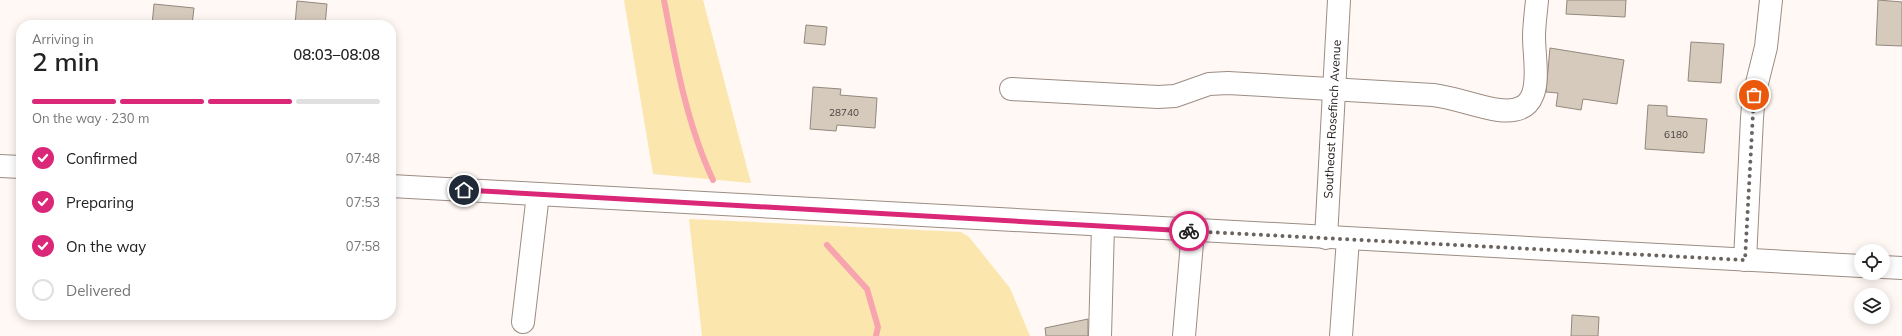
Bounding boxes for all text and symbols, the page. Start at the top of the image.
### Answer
text: Arriving in [32,31,94,47]
street label: Southeast Rosefinch Avenue [1320,39,1344,199]
text: 2 min [32,45,100,78]
text: 08:03–08:08 [293,45,380,64]
pin [1737,78,1771,112]
icon: bag [1743,84,1765,106]
house number: 28740 [829,106,859,119]
text: On the way · 230 m [32,110,149,126]
house number: 6180 [1664,128,1688,141]
icon: check [32,147,54,169]
text: Confirmed [66,149,137,168]
text: 07:48 [346,150,380,166]
pin [447,173,481,207]
icon: home [453,179,475,201]
icon: check [32,191,54,213]
text: Preparing [66,193,134,212]
text: 07:53 [346,194,380,210]
courier [1169,211,1209,251]
icon: bike [1178,220,1200,242]
icon: check [32,235,54,257]
text: On the way [66,237,146,256]
text: 07:58 [346,238,380,254]
map controls [1854,244,1890,324]
button: locate [1854,244,1890,280]
text: Delivered [66,281,131,300]
button: layers [1854,288,1890,324]

